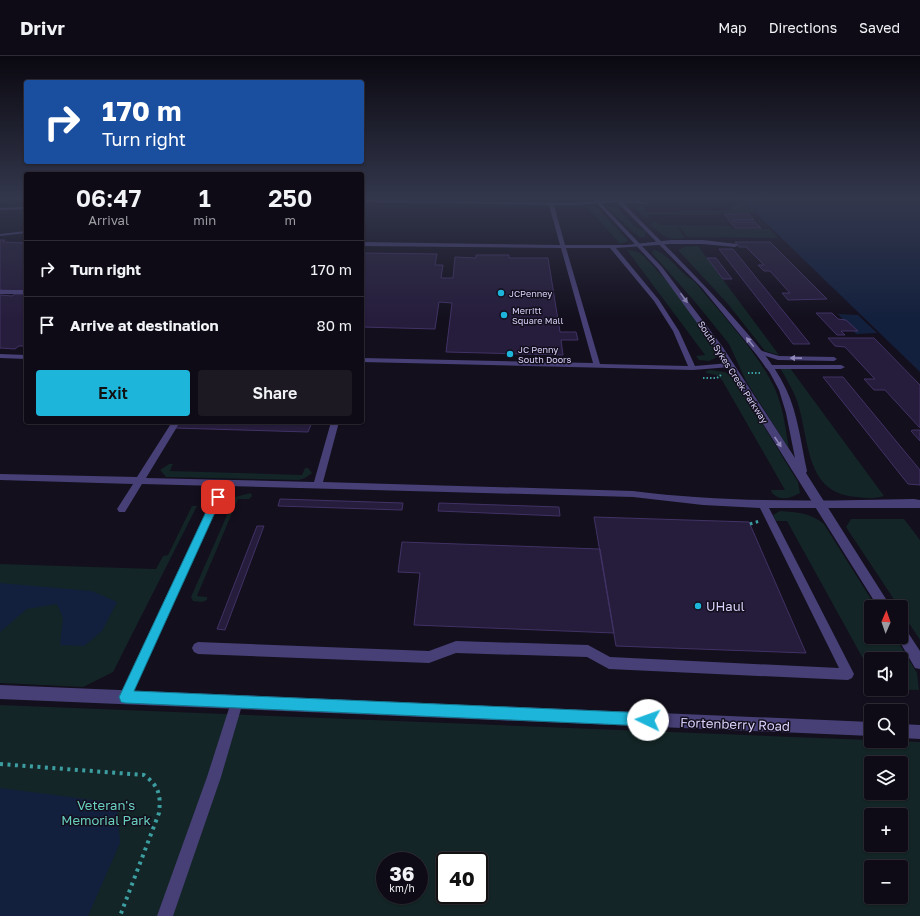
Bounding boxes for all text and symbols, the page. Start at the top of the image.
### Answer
text: Drivr [20,16,65,39]
text: Map [718,19,747,36]
text: Directions [769,19,837,36]
text: Saved [859,19,900,36]
text: 170 m [102,94,181,127]
icon: right [36,96,88,148]
text: Turn right [102,128,186,150]
text: 06:47 [76,183,142,212]
text: 1 [199,183,211,212]
text: 250 [268,183,312,212]
text: Arrival [88,212,129,228]
text: min [193,212,216,228]
text: m [284,212,296,228]
icon: right [36,258,58,280]
text: Turn right [70,260,141,278]
text: 170 m [310,260,352,278]
marker: JCPenney [496,288,506,298]
place label: JCPenney [509,288,552,299]
one-way arrow [680,293,688,304]
place label: Merritt Square Mall [512,305,563,326]
marker: Merritt Square Mall [499,310,509,320]
icon: arrive [36,314,58,336]
text: Arrive at destination [70,316,219,334]
text: 80 m [317,316,352,334]
street label: South Sykes Creek Parkway [696,319,770,425]
one-way arrow [746,336,755,347]
place label: JC Penny South Doors [518,344,572,365]
marker: JC Penny South Doors [505,349,515,359]
one-way arrow [789,355,802,361]
button: Exit [36,370,190,416]
button: Share [198,370,352,416]
one-way arrow [774,437,782,447]
pin [201,480,235,514]
icon: arrive [207,486,229,508]
place label: UHaul [706,598,745,614]
north arrow [864,600,908,644]
map controls [864,600,908,904]
marker: UHaul [693,601,703,611]
button: sound [864,652,908,696]
position arrow [627,699,669,741]
button: search [864,704,908,748]
street label: Fortenberry Road [680,714,790,734]
button: layers [864,756,908,800]
park label: Veteran's Memorial Park [61,797,151,828]
button: + [864,808,908,852]
speed limit sign: 40 [436,852,488,904]
button: − [864,860,908,904]
text: 36 [390,861,414,885]
text: km/h [389,882,415,894]

